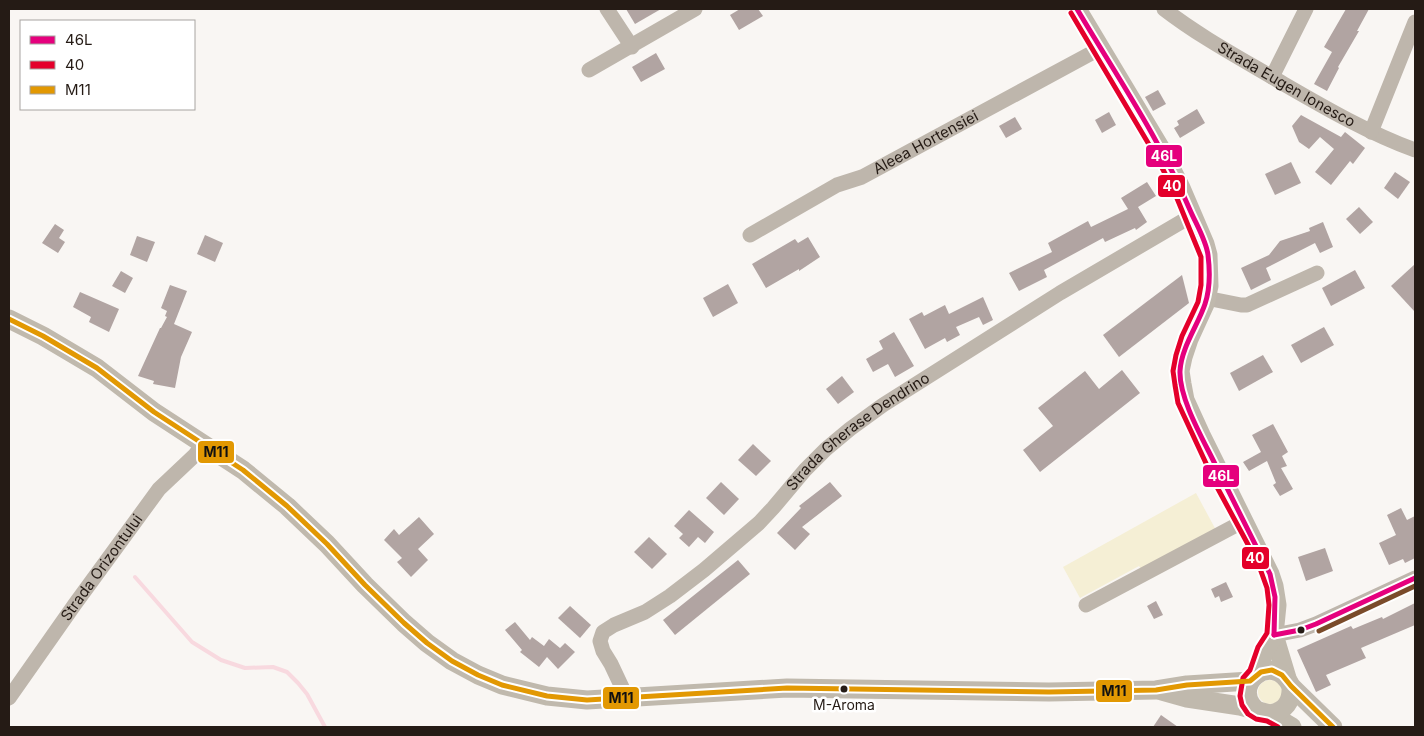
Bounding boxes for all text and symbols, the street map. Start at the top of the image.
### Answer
legend [20,20,195,110]
text: 46L [65,30,92,49]
street label: Strada Eugen Ionesco [1214,37,1359,131]
text: 40 [65,55,84,74]
text: M11 [65,80,91,99]
street label: Aleea Hortensiei [870,106,981,178]
line badge: 46L [1145,144,1183,168]
text: 46L [1151,147,1177,164]
line badge: 40 [1157,174,1186,198]
text: 40 [1163,177,1181,194]
street label: Strada Gherase Dendrino [782,368,933,494]
line badge: M11 [197,440,235,464]
text: M11 [203,443,229,460]
line badge: 46L [1202,464,1240,488]
text: 46L [1208,467,1234,484]
street label: Strada Orizontului [56,510,146,624]
line badge: 40 [1241,546,1270,570]
text: 40 [1246,549,1264,566]
unlabelled marker [1296,625,1306,635]
line badge: M11 [1095,679,1133,703]
text: M11 [1101,682,1127,699]
marker: M-Aroma [839,684,849,694]
line badge: M11 [602,686,640,710]
text: M11 [608,689,634,706]
place label: M-Aroma [813,696,875,713]

